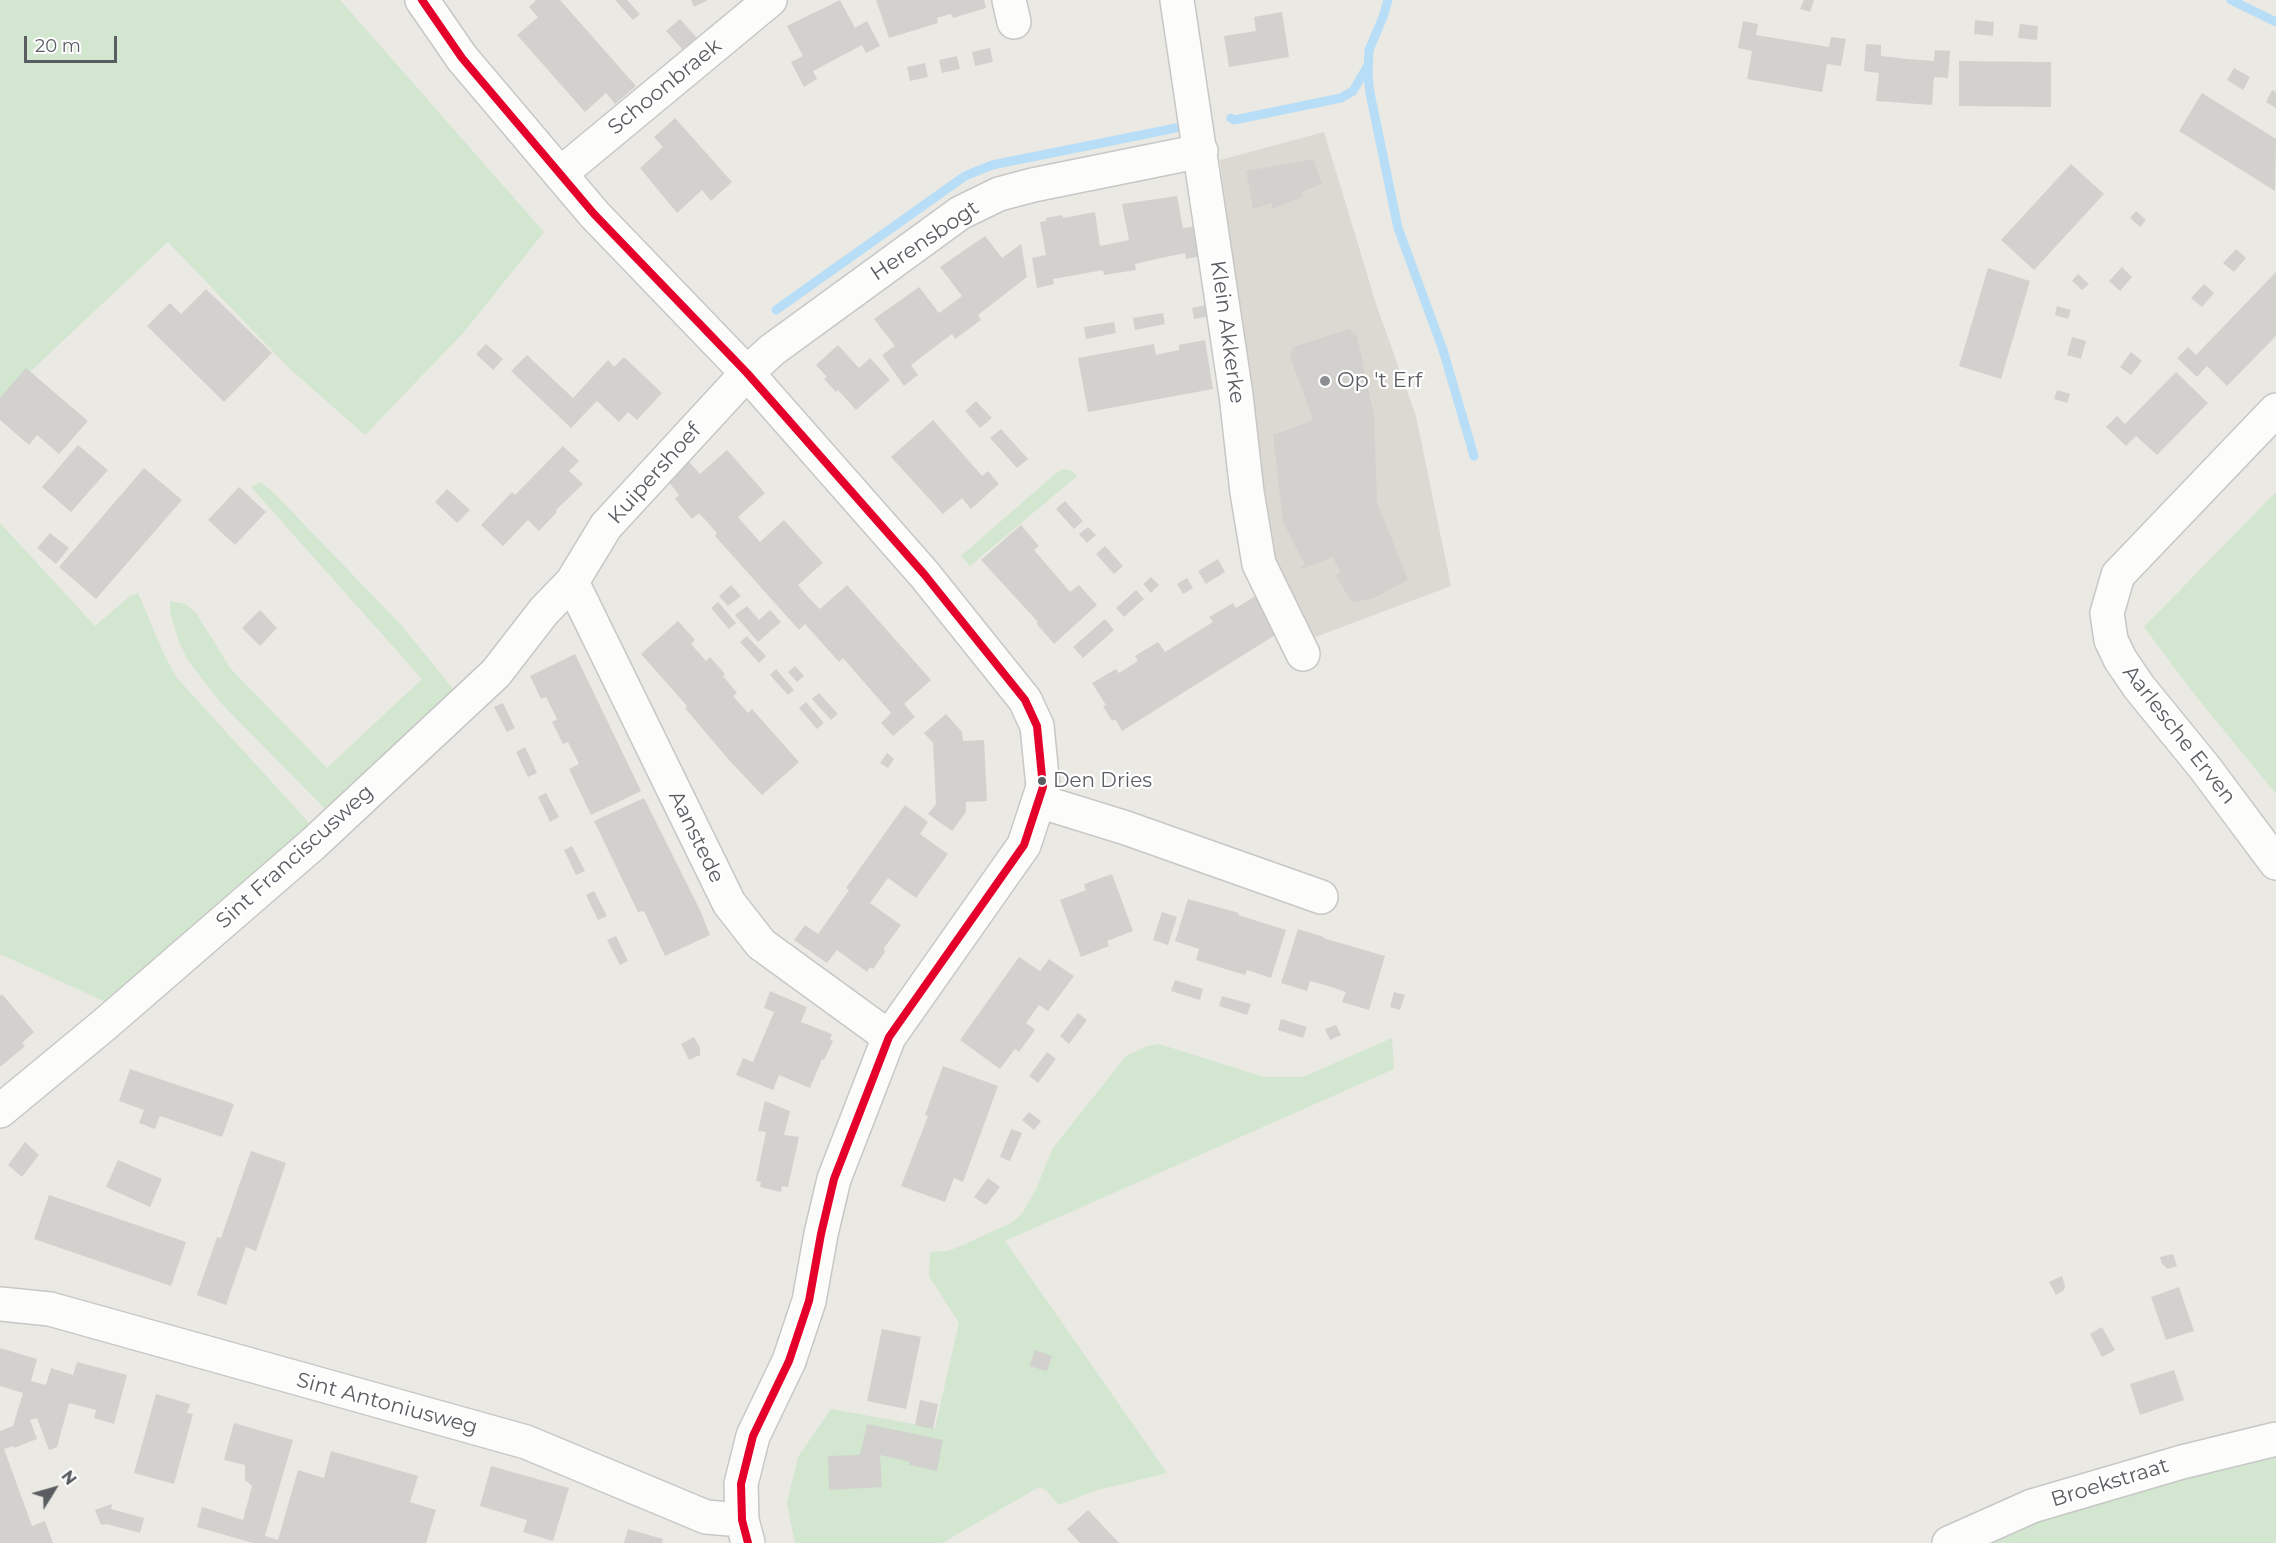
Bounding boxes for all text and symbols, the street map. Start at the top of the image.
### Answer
scale bar [27,24,120,62]
street label: Schoonbraek [603,34,727,140]
text: 20 m [35,35,81,57]
street label: Herensbogt [866,196,984,286]
street label: Klein Akkerke [1204,259,1250,405]
place label: Op 't Erf [1337,368,1422,394]
marker: Op 't Erf [1318,374,1332,388]
street label: Kuipershoef [603,418,707,530]
street label: Aarlesche Erven [2117,661,2241,809]
place label: Den Dries [1053,769,1152,793]
marker: Den Dries [1036,775,1048,787]
street label: Sint Franciscusweg [211,780,379,934]
street label: Aanstede [663,787,729,887]
street label: Sint Antoniusweg [294,1368,480,1440]
street label: Broekstraat [2048,1453,2172,1513]
north arrow [24,1459,84,1519]
text: N [57,1467,80,1489]

